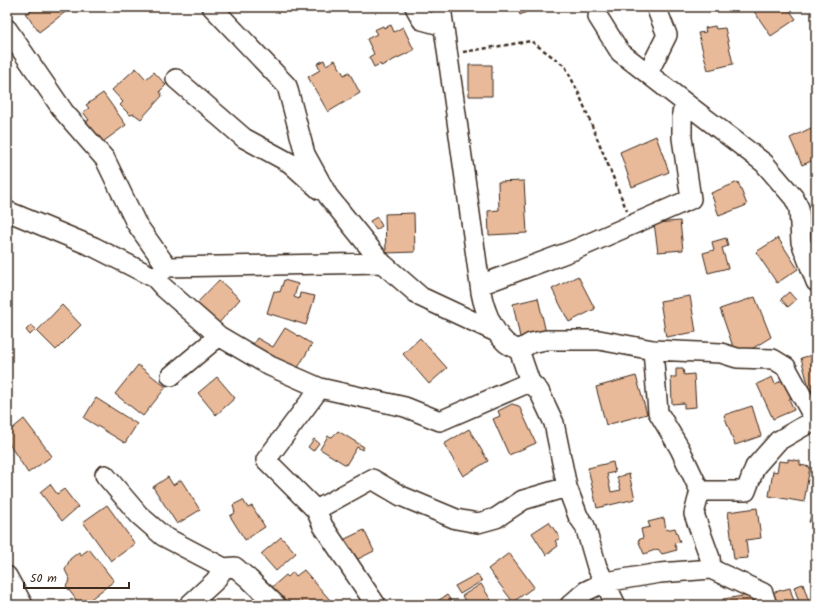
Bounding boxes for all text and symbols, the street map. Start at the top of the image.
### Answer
scale bar [24,564,129,590]
text: 50 m [30,569,57,588]

